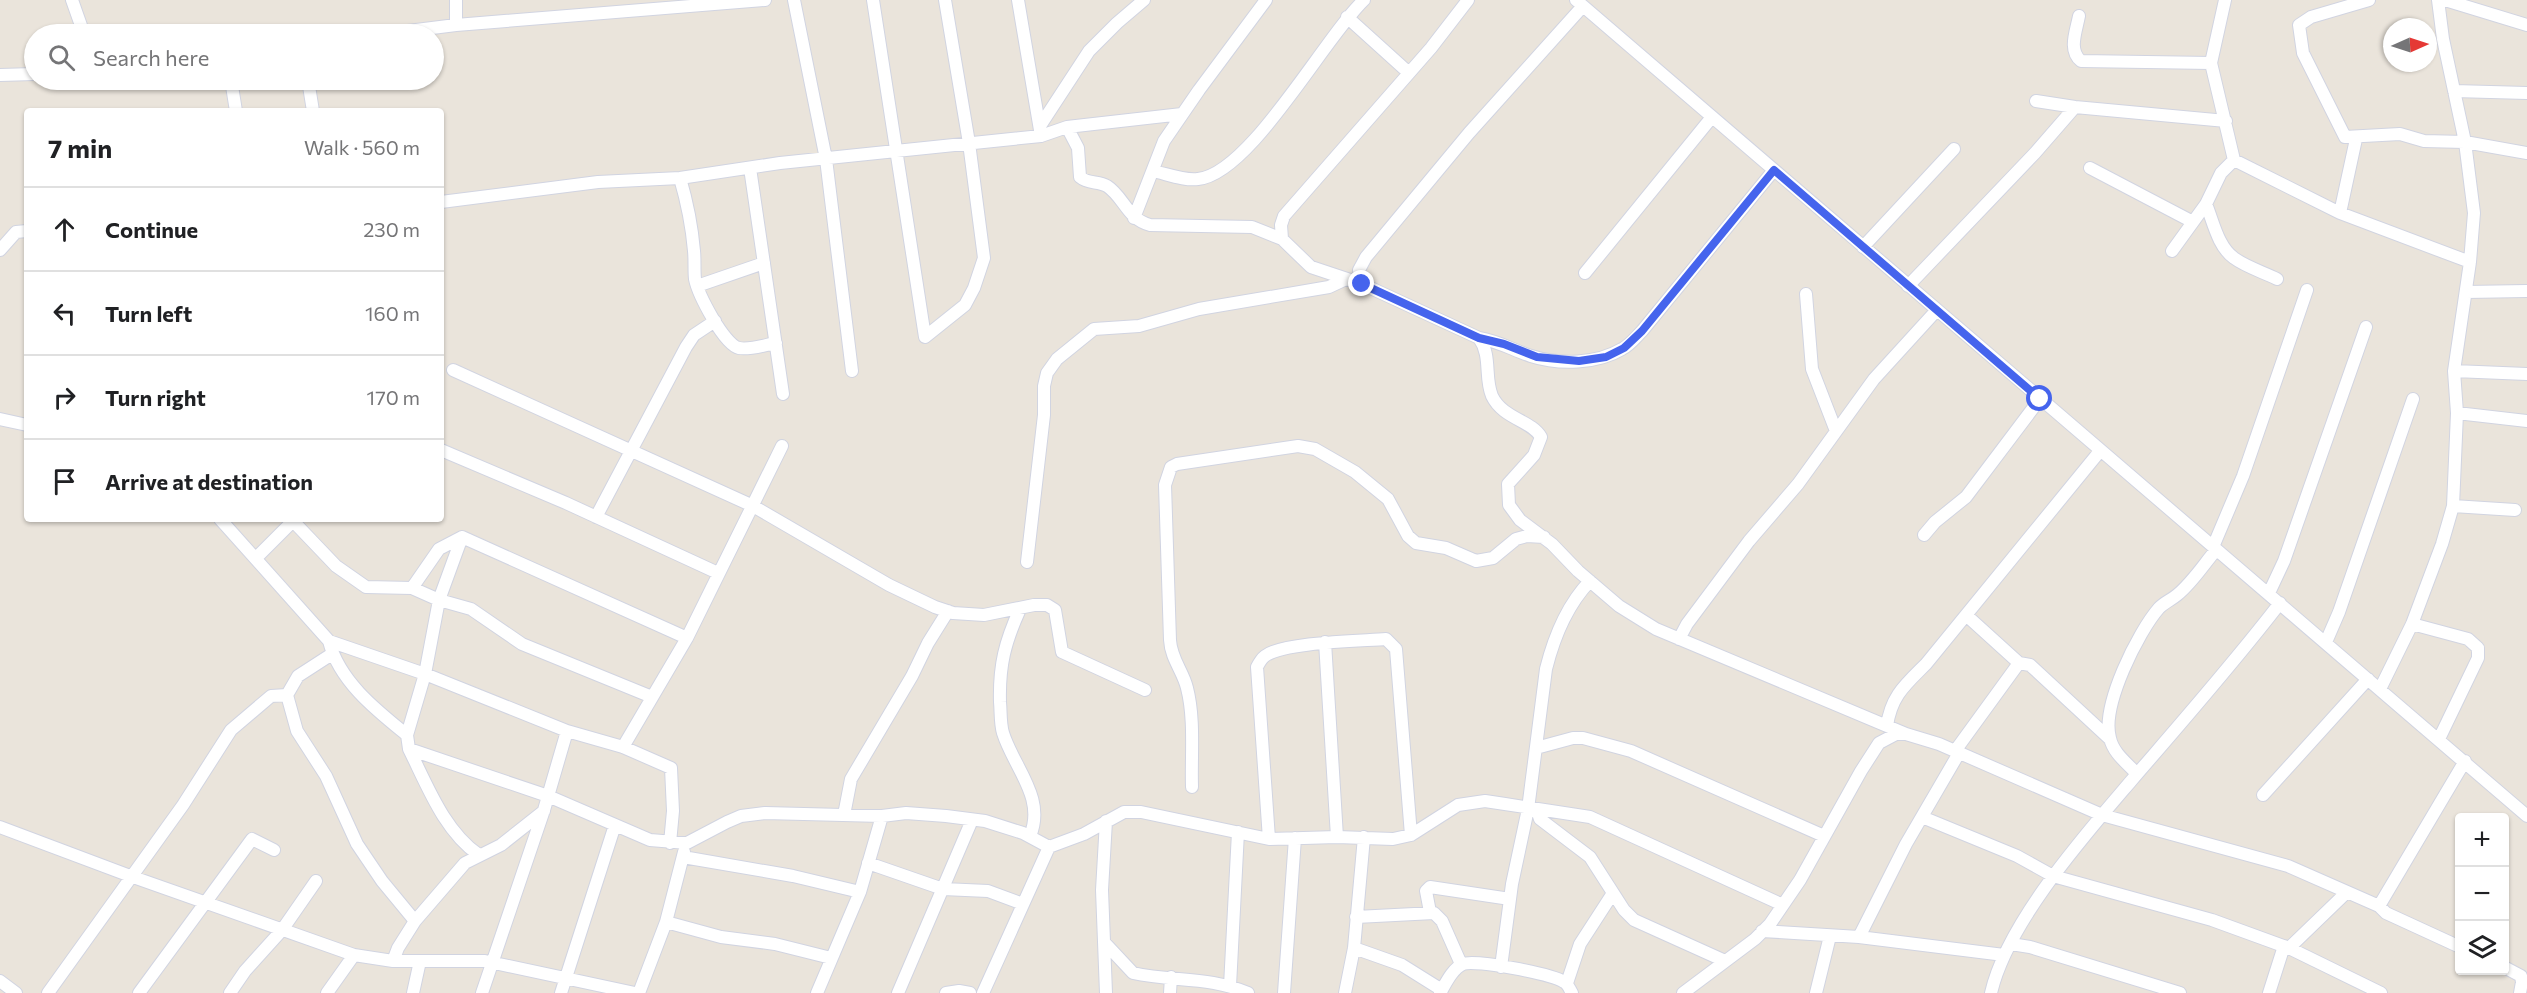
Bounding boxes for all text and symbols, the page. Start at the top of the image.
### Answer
north arrow [2383,18,2437,72]
search box [24,24,444,90]
icon: search [45,41,78,74]
text: Search here [93,44,209,71]
text: 7 min [48,132,112,163]
text: Walk · 560 m [304,135,420,159]
icon: ahead [48,213,81,246]
text: Continue [105,216,198,243]
text: 230 m [363,217,420,241]
route end [1348,270,1374,296]
icon: left [48,297,81,330]
text: Turn left [105,300,192,327]
text: 160 m [365,301,420,325]
icon: right [48,381,81,414]
text: Turn right [105,384,206,411]
text: 170 m [367,385,420,409]
route start [2026,385,2052,411]
icon: arrive [48,465,81,498]
text: Arrive at destination [105,468,313,495]
map controls [2455,813,2509,975]
button: + [2455,813,2509,867]
button: − [2455,867,2509,921]
button: layers [2455,921,2509,975]

